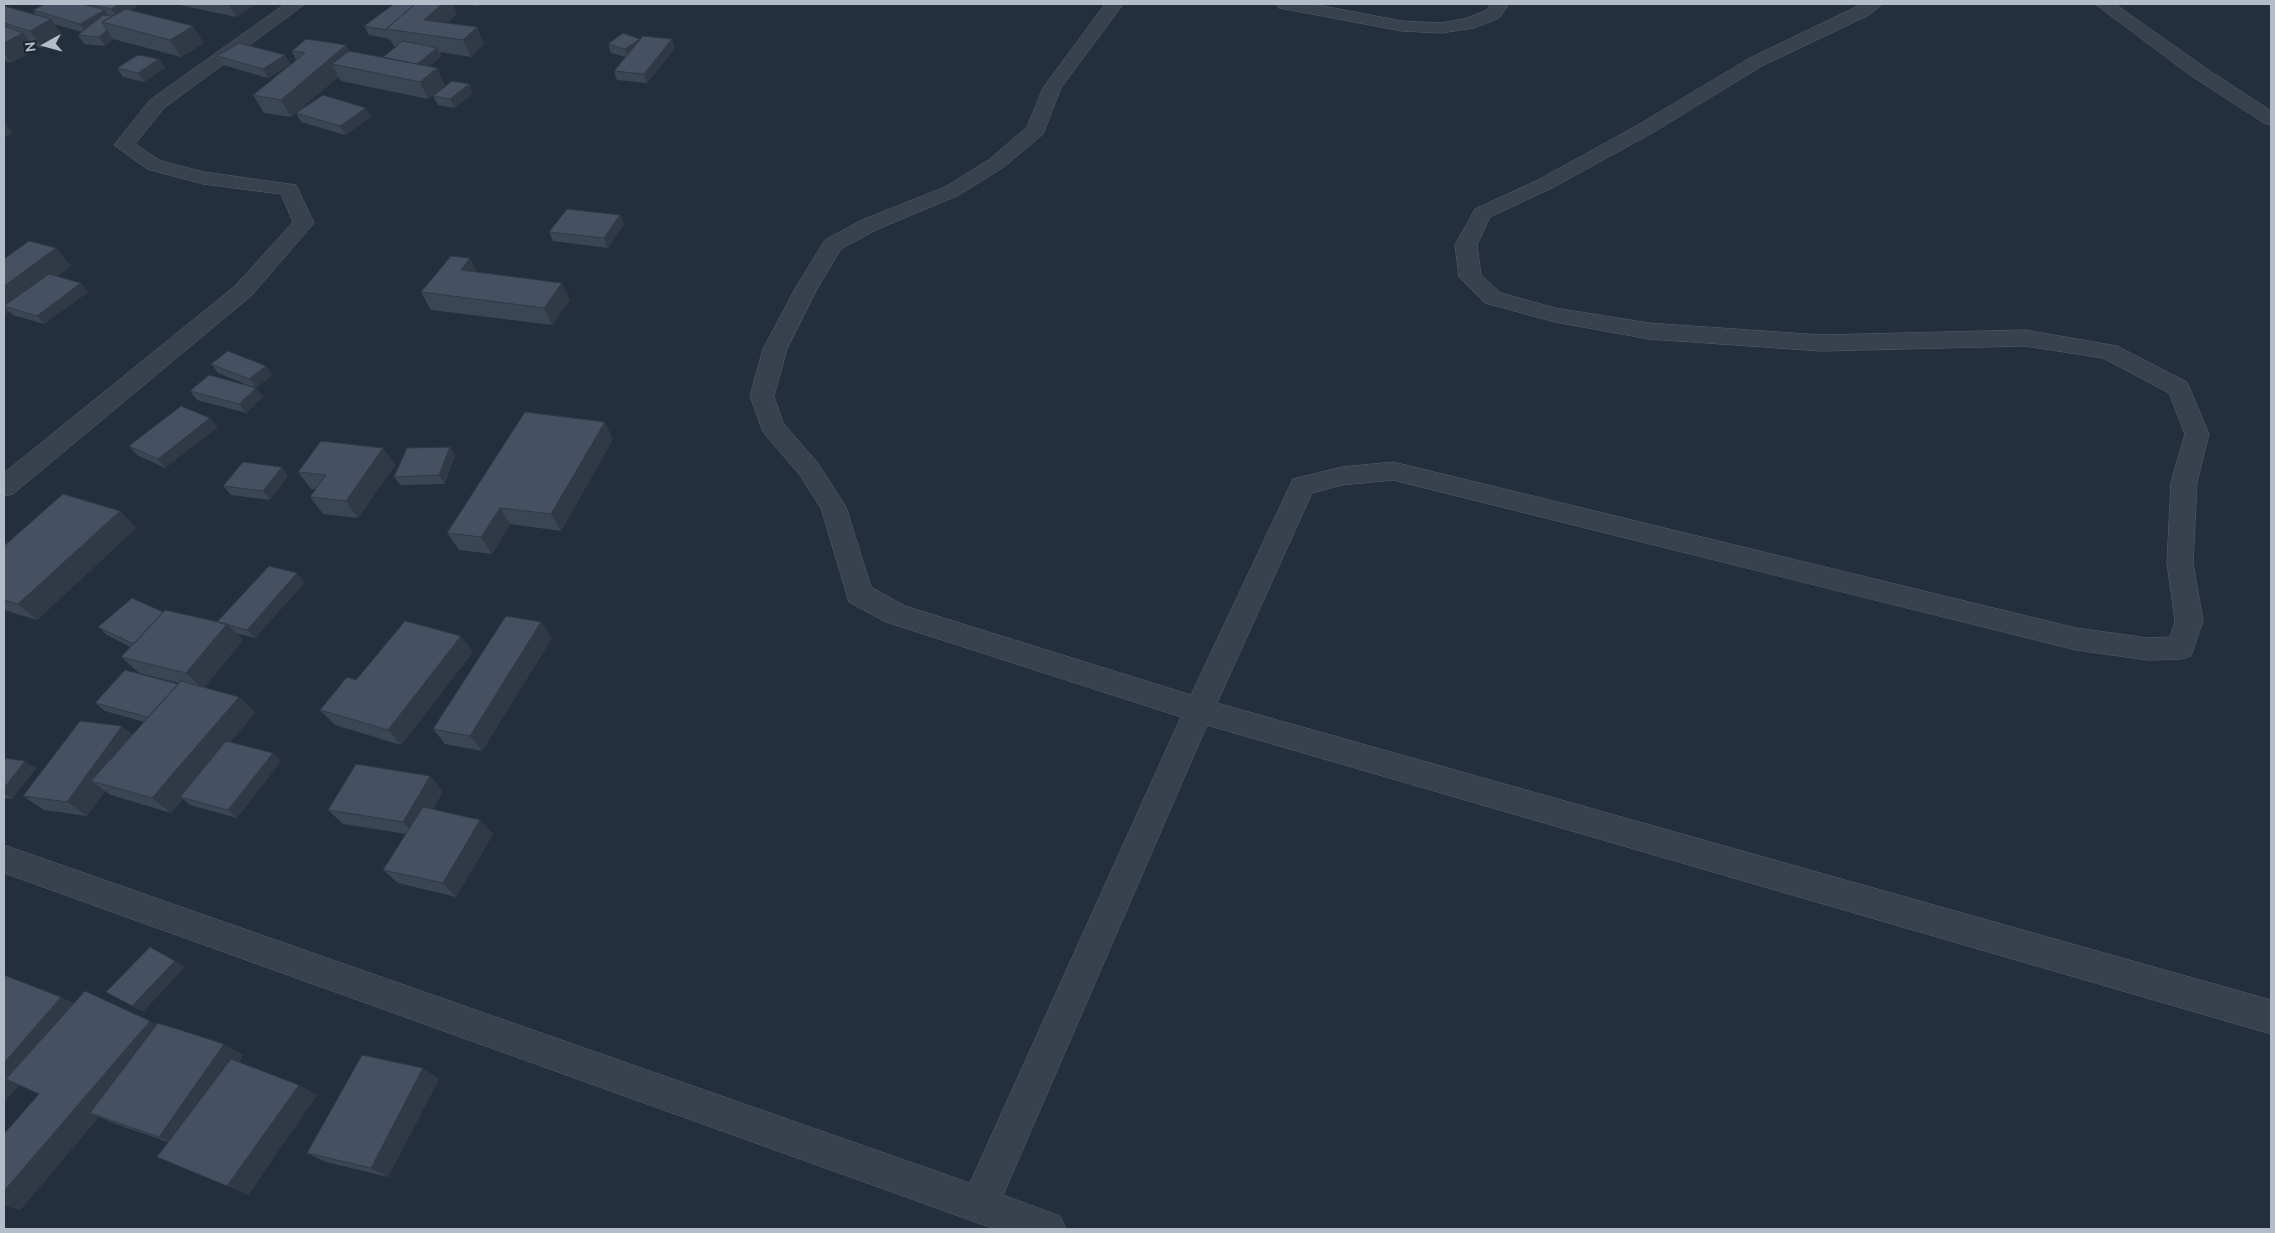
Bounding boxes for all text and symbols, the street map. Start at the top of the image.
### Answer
north arrow [20,20,70,70]
text: N [22,41,39,53]

